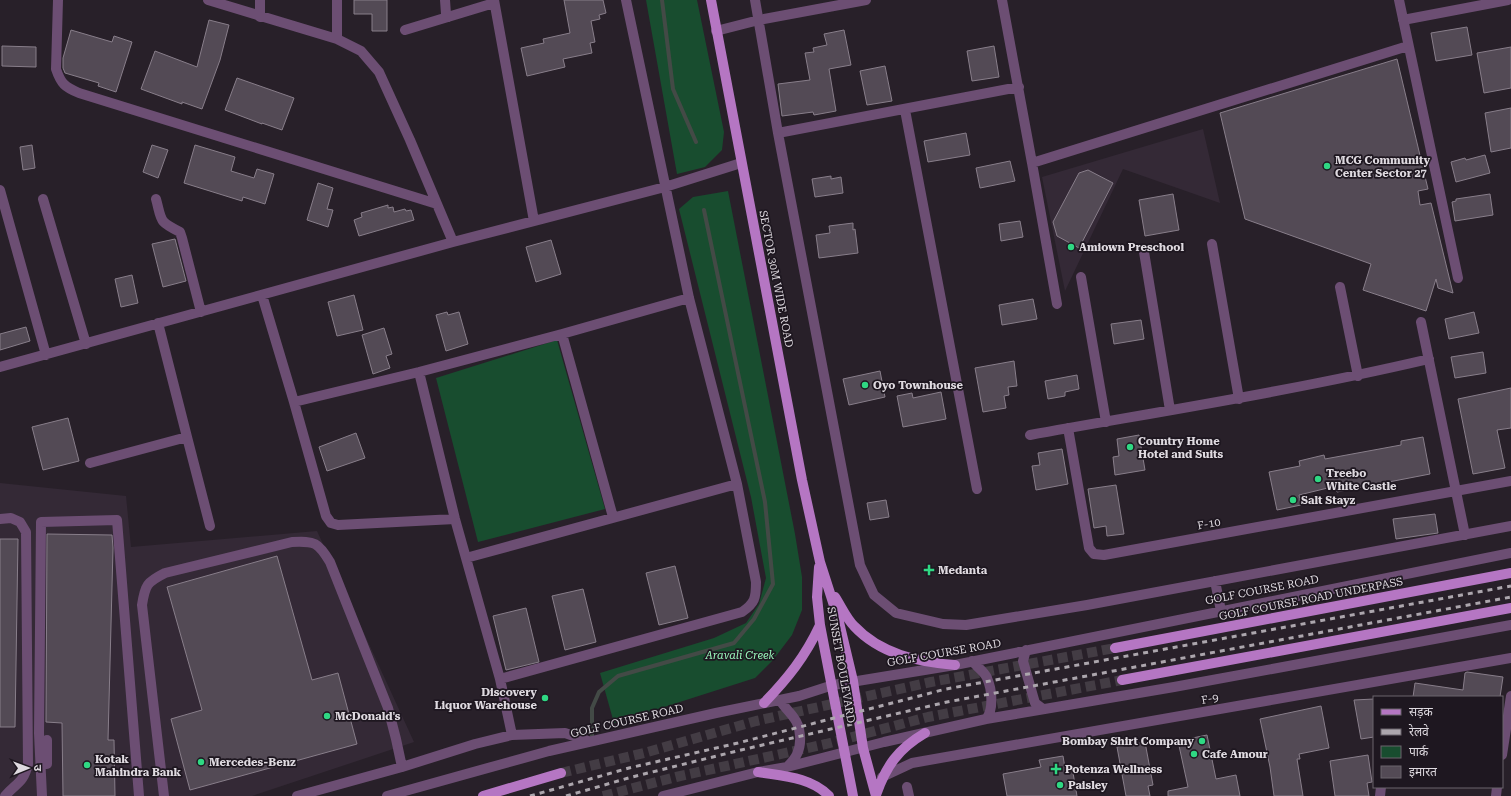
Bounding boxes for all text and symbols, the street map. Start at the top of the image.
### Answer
place label: MCG Community Center Sector 27 [1335,154,1431,180]
marker: MCG Community Center Sector 27 [1322,161,1332,171]
street label: SECTOR 30M WIDE ROAD [756,209,796,349]
place label: Amiown Preschool [1079,241,1184,254]
marker: Amiown Preschool [1066,242,1076,252]
place label: Oyo Townhouse [873,379,963,392]
marker: Oyo Townhouse [860,380,870,390]
place label: Country Home Hotel and Suits [1138,435,1224,461]
marker: Country Home Hotel and Suits [1125,442,1135,452]
place label: Treebo White Castle [1326,467,1397,493]
marker: Treebo White Castle [1313,474,1323,484]
place label: Salt Stayz [1301,494,1356,507]
marker: Salt Stayz [1288,495,1298,505]
street label: F-10 [1196,516,1222,532]
marker: Medanta [923,564,935,576]
place label: Medanta [938,564,988,577]
street label: GOLF COURSE ROAD [1204,573,1320,607]
street label: GOLF COURSE ROAD UNDERPASS [1218,575,1404,623]
street label: SUNSET BOULEVARD [824,606,858,724]
street label: GOLF COURSE ROAD [886,637,1002,669]
park label: Aravali Creek [705,649,774,662]
place label: Discovery Liquor Warehouse [434,686,538,712]
street label: F-9 [1200,691,1220,707]
marker: Discovery Liquor Warehouse [540,693,550,703]
legend [1373,696,1503,788]
street label: GOLF COURSE ROAD [569,702,685,740]
text: सड़क [1409,705,1434,719]
place label: McDonald's [335,710,401,723]
marker: McDonald's [322,711,332,721]
text: रेलवे [1409,724,1429,739]
place label: Bombay Shirt Company [1062,735,1194,748]
marker: Bombay Shirt Company [1197,736,1207,746]
text: पार्क [1409,745,1429,759]
north arrow [8,748,48,788]
place label: Cafe Amour [1202,748,1268,761]
marker: Cafe Amour [1189,749,1199,759]
place label: Kotak Mahindra Bank [95,753,182,779]
place label: Mercedes-Benz [209,756,296,769]
marker: Mercedes-Benz [196,757,206,767]
marker: Kotak Mahindra Bank [82,760,92,770]
marker: Potenza Wellness [1050,763,1062,775]
place label: Potenza Wellness [1065,763,1162,776]
text: उ [31,765,44,772]
text: इमारत [1409,765,1438,779]
place label: Paisley [1068,779,1108,792]
marker: Paisley [1055,780,1065,790]

